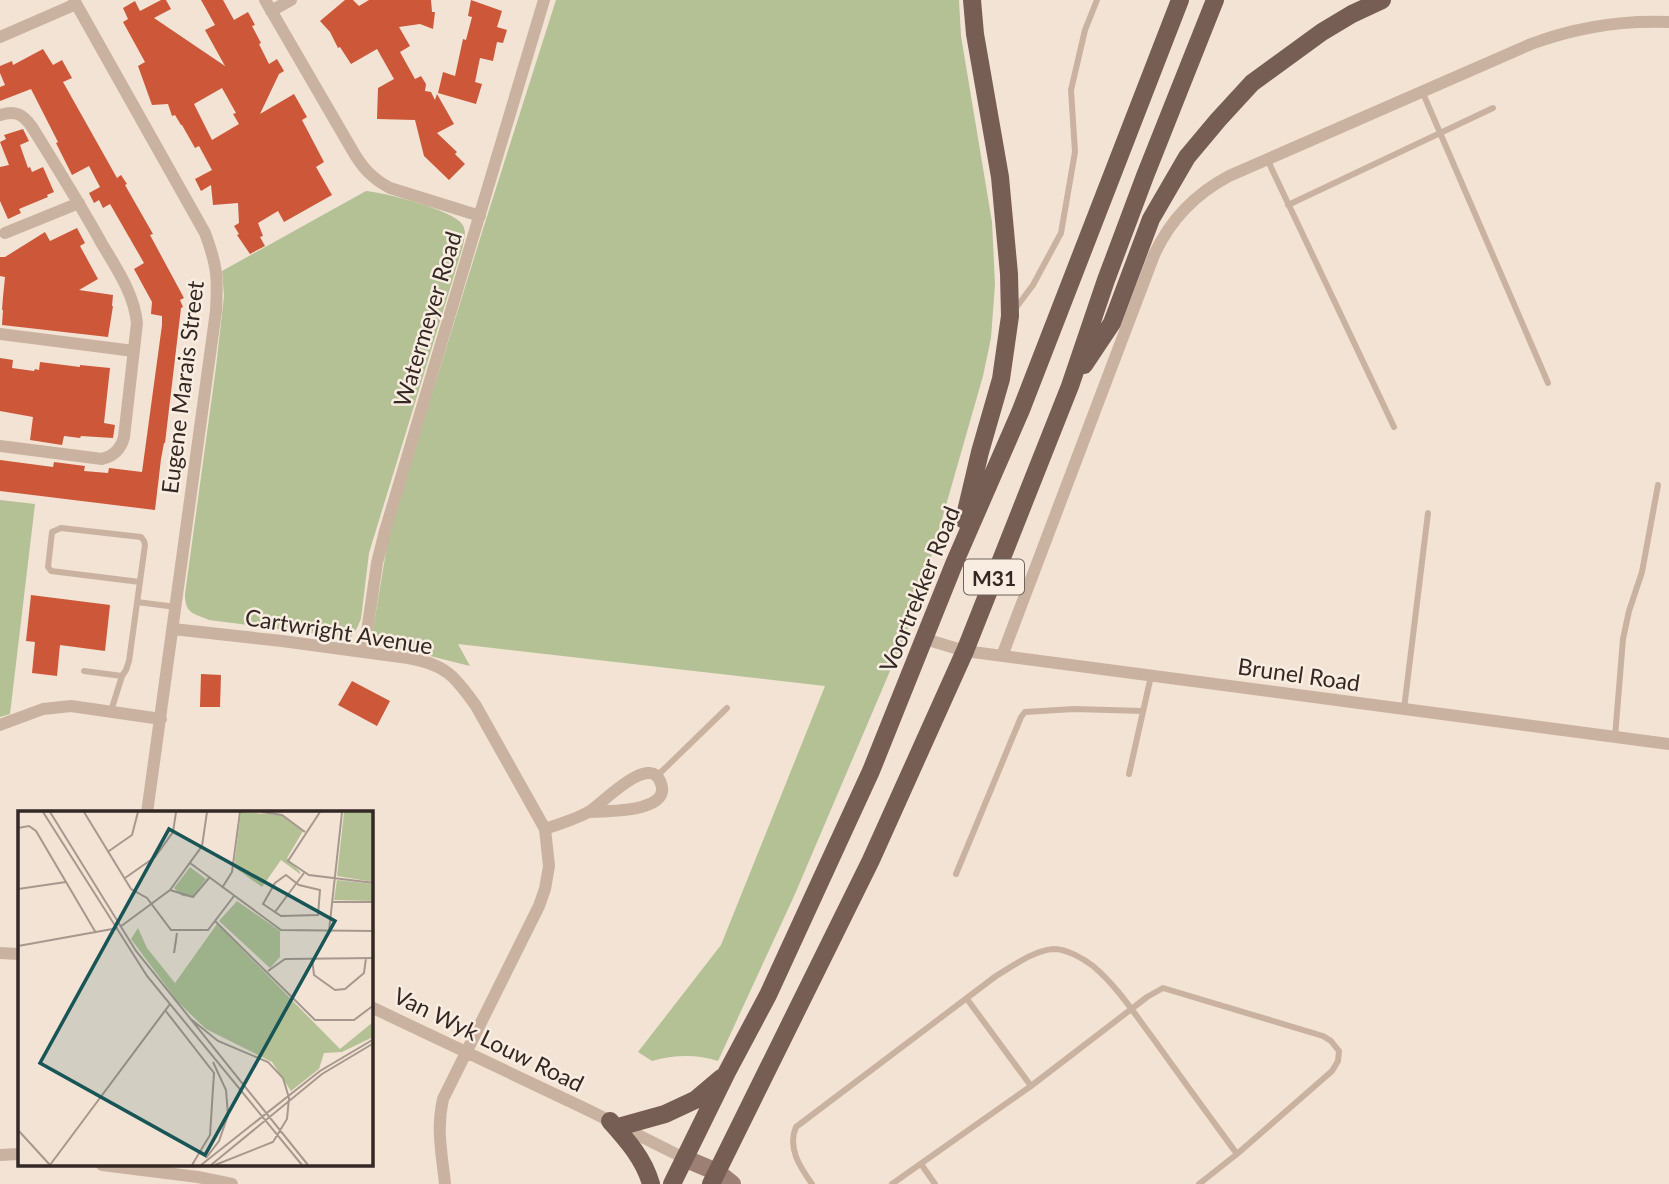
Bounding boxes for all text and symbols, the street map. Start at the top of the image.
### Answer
street label: Watermeyer Road [387,228,467,410]
street label: Eugene Marais Street [155,278,209,495]
street label: Voortrekker Road [873,502,965,676]
road number: M31 [964,560,1024,594]
street label: Cartwright Avenue [243,602,435,660]
street label: Brunel Road [1236,652,1362,696]
inset map [18,811,373,1166]
street label: Van Wyk Louw Road [389,981,589,1097]

